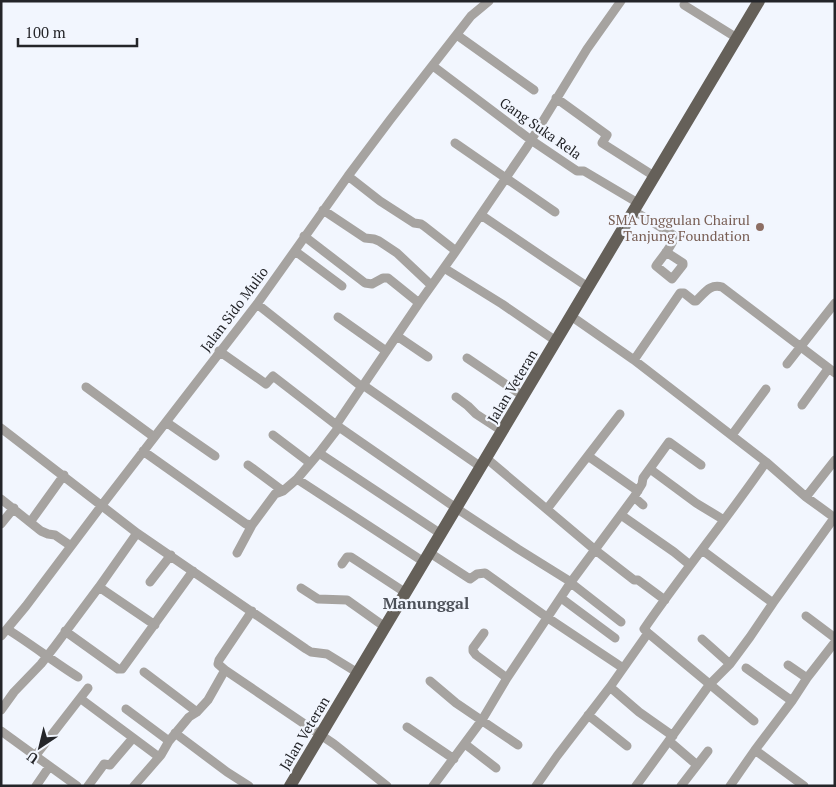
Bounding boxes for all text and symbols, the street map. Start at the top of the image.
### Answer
scale bar [18,15,136,47]
text: 100 m [25,22,66,42]
street label: Gang Suka Rela [496,93,586,163]
place label: SMA Unggulan Chairul Tanjung Foundation [608,210,751,245]
marker: SMA Unggulan Chairul Tanjung Foundation [754,221,766,233]
street label: Jalan Sido Mulio [196,262,272,355]
street label: Jalan Veteran [483,345,542,426]
district label: Manunggal [383,592,469,614]
street label: Jalan Veteran [275,692,334,773]
north arrow [15,722,65,772]
text: U [23,747,42,769]

